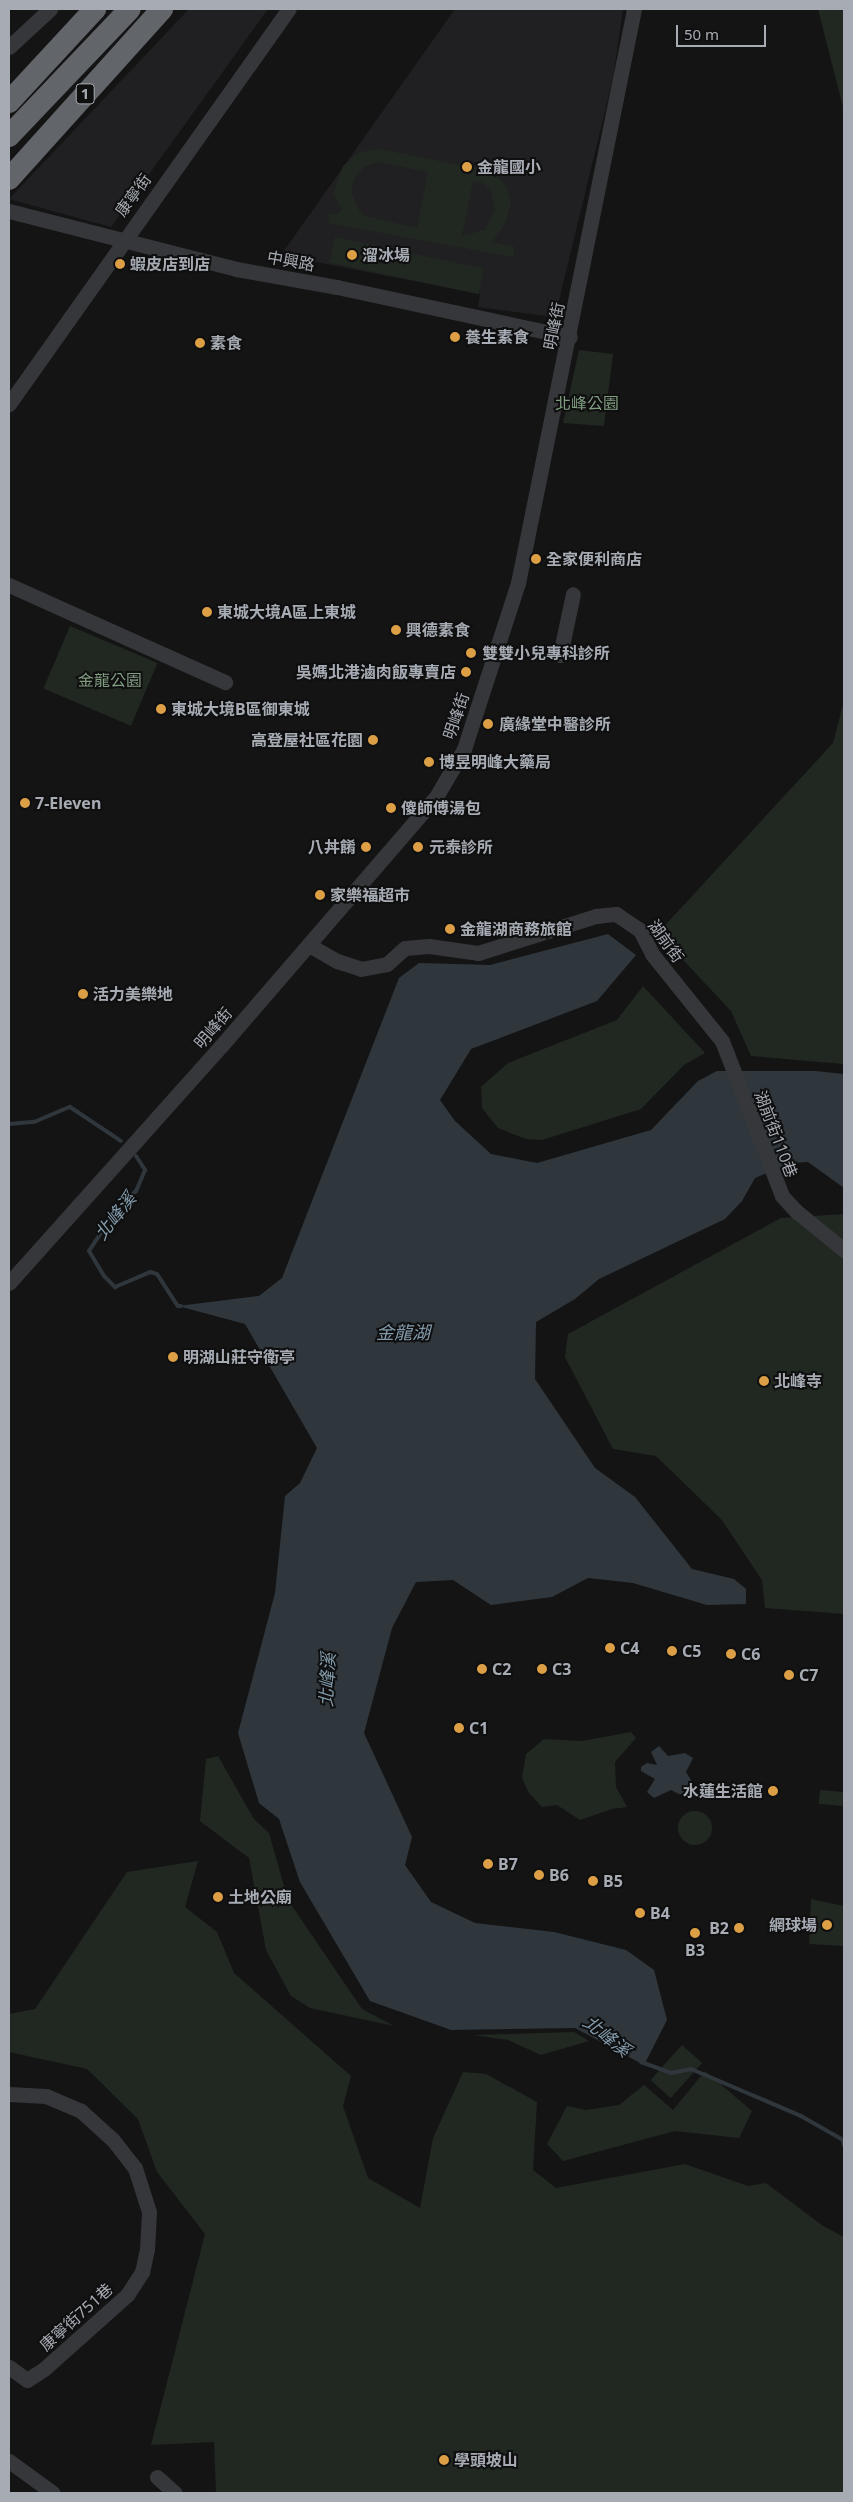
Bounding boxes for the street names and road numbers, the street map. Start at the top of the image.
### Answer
road number: 1 [75,82,95,106]
street label: 康寧街 [111,170,155,220]
street label: 中興路 [266,247,316,275]
street label: 明峰街 [540,301,568,351]
street label: 明峰街 [439,690,473,742]
street label: 湖前街 [644,916,688,966]
street label: 明峰街 [190,1004,236,1052]
street label: 湖前街110巷 [751,1088,801,1180]
street label: 康寧街751巷 [36,2279,116,2355]

